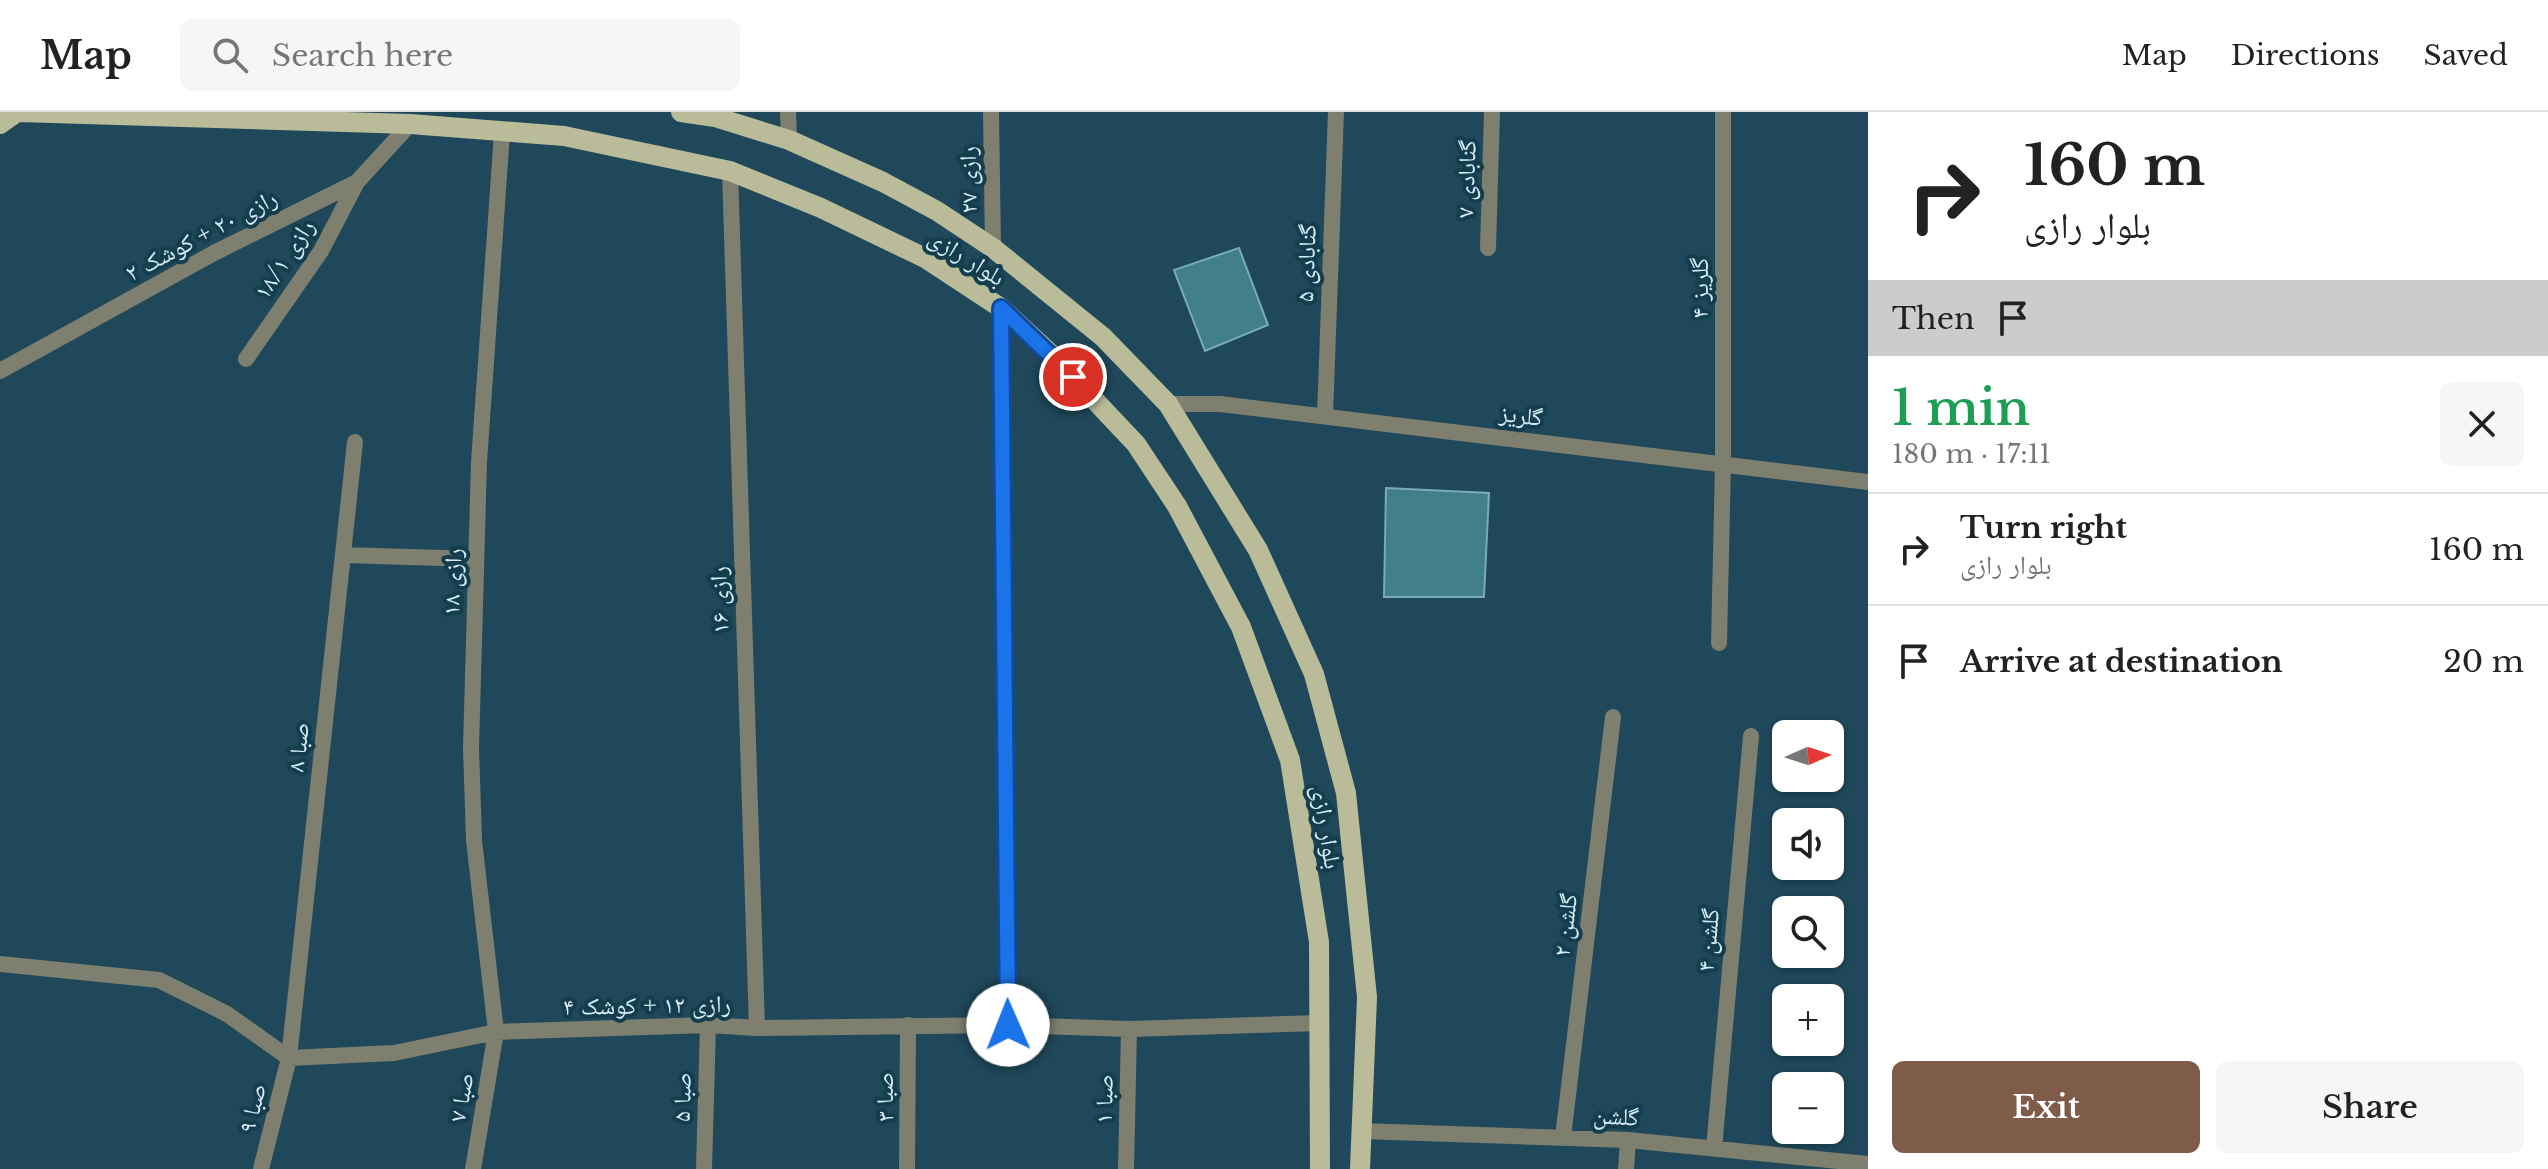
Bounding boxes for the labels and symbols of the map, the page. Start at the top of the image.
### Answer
street label: گنابادی ۷ [1450,139,1482,219]
street label: رازی ۲۷ [953,146,983,214]
street label: رازی ۲۰ + کوشک ۲ [120,183,282,287]
street label: رازی ۱۸/۱ [248,214,320,304]
street label: بلوار رازی [923,222,1011,292]
street label: گنابادی ۵ [1290,223,1322,303]
street label: گلریز ۴ [1685,257,1714,319]
pin [1039,343,1107,411]
street label: گلریز [1497,398,1544,432]
street label: رازی ۱۸ [436,548,468,616]
street label: رازی ۱۶ [703,566,735,634]
north arrow [1772,720,1844,792]
street label: صبا ۸ [281,721,315,773]
street label: بلوار رازی [1306,783,1348,871]
street label: گلشن ۲ [1547,892,1583,958]
street label: گلشن ۴ [1691,907,1725,973]
position arrow [966,983,1050,1067]
street label: رازی ۱۲ + کوشک ۴ [563,989,731,1021]
street label: صبا ۷ [442,1070,480,1124]
street label: صبا ۵ [667,1072,697,1122]
street label: صبا ۳ [870,1072,899,1122]
street label: صبا ۱ [1089,1074,1119,1124]
street label: صبا ۹ [232,1080,272,1136]
street label: گلشن [1592,1100,1640,1132]

